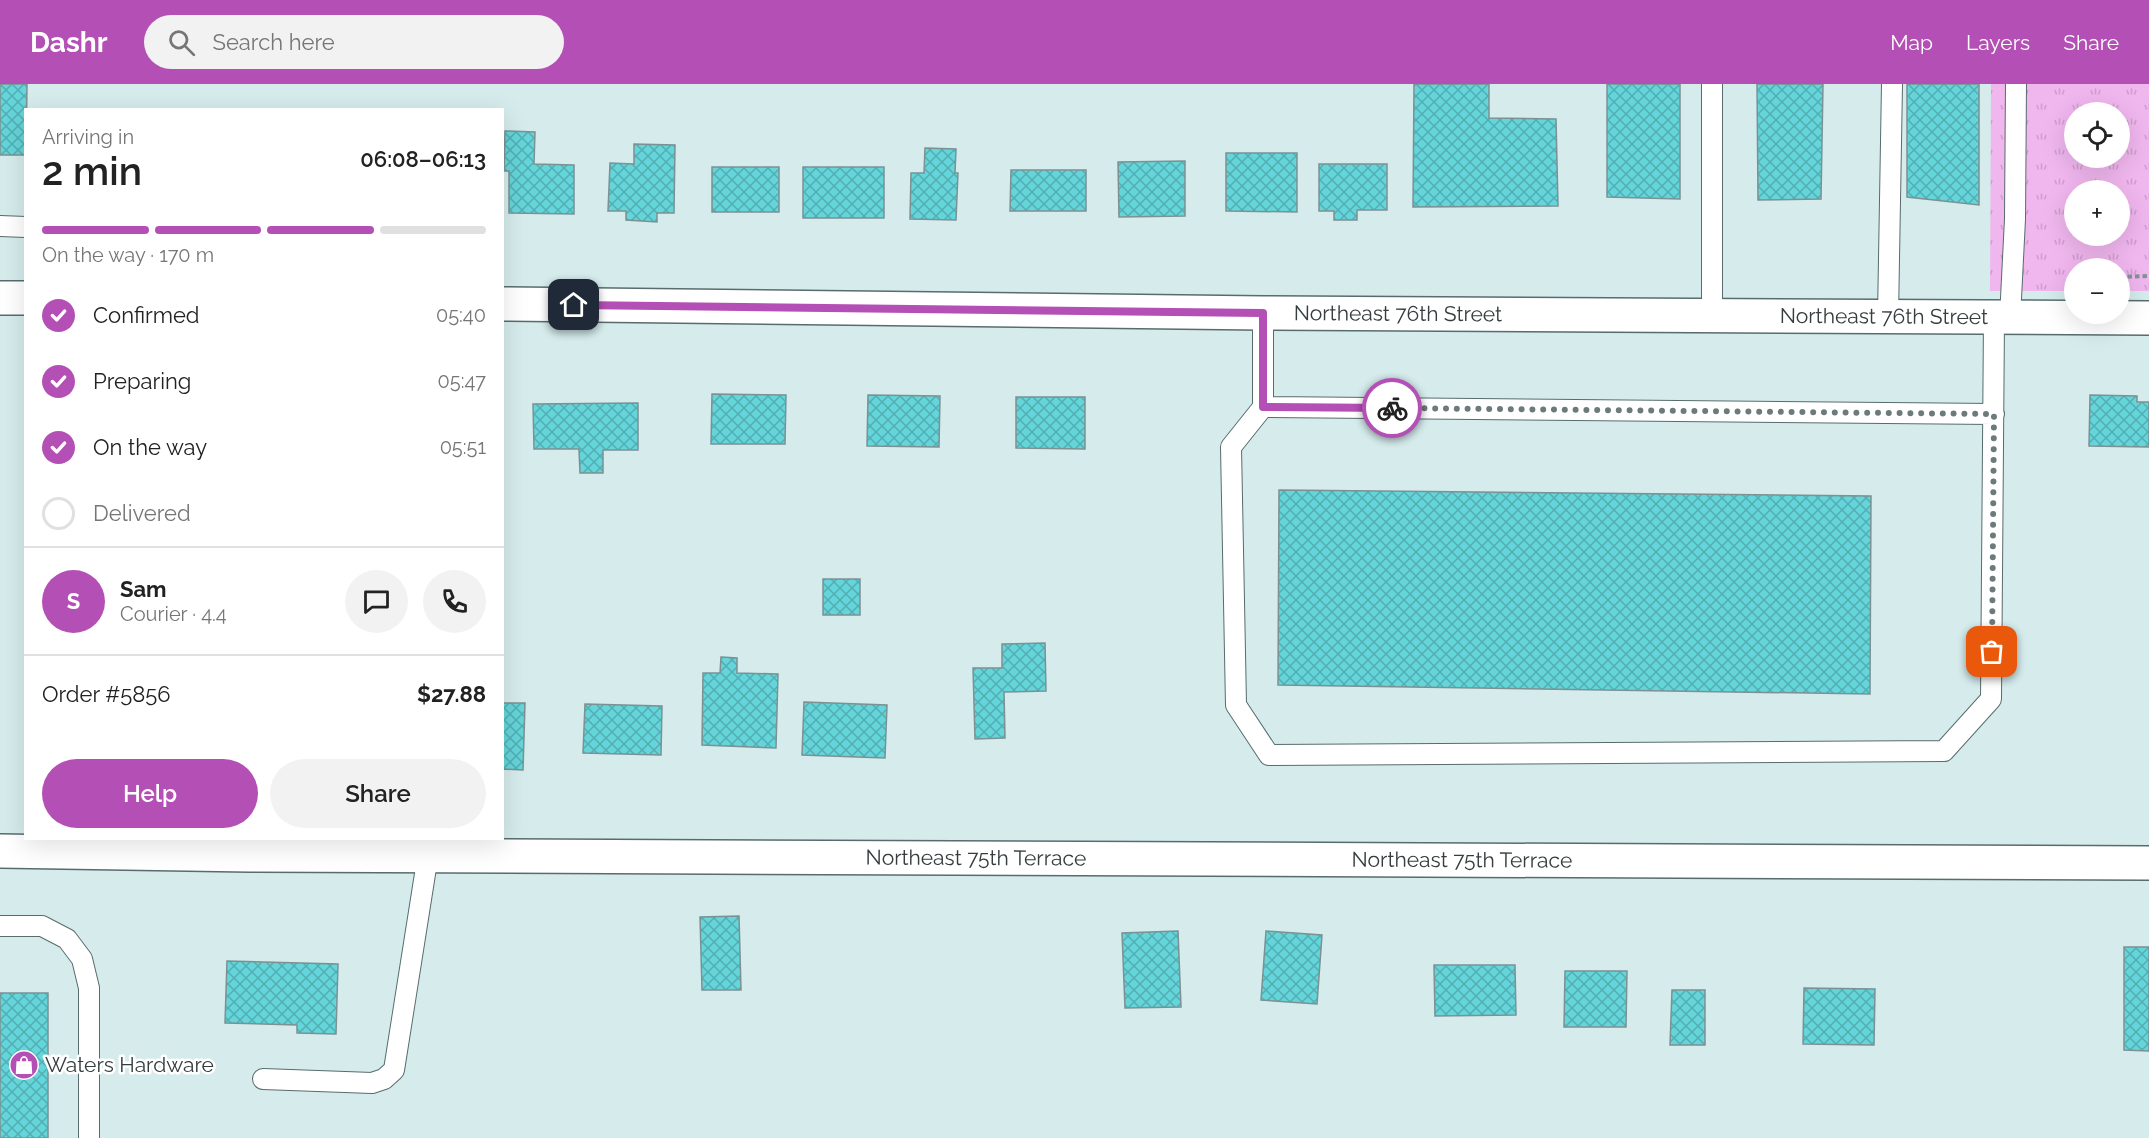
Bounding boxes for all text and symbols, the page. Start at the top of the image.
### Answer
search box [144,15,564,69]
text: Dashr [30,26,108,59]
icon: search [165,26,198,59]
text: Search here [213,29,335,55]
text: Map [1890,30,1933,55]
text: Layers [1966,30,2030,55]
text: Share [2063,30,2119,55]
map controls [2064,102,2130,324]
button: locate [2064,102,2130,168]
text: Arriving in [42,125,134,149]
text: 06:08–06:13 [360,146,486,172]
text: 2 min [42,148,142,194]
button: + [2064,180,2130,246]
text: On the way · 170 m [42,243,214,267]
button: − [2064,258,2130,324]
pin [548,279,599,330]
icon: home [557,288,590,321]
icon: check [42,299,75,332]
street label: Northeast 76th Street [1294,300,1502,326]
text: Confirmed [93,302,200,328]
text: 05:40 [436,303,486,327]
street label: Northeast 76th Street [1780,303,1988,329]
icon: check [42,365,75,398]
text: Preparing [93,368,191,394]
text: 05:47 [438,369,486,393]
courier [1362,378,1422,438]
icon: bike [1376,392,1409,425]
icon: check [42,431,75,464]
text: On the way [93,434,207,460]
text: 05:51 [440,435,486,459]
text: Delivered [93,500,191,526]
button: chat [345,570,408,633]
button: phone [423,570,486,633]
text: Sam [120,576,167,602]
text: S [67,588,80,614]
text: Courier · 4.4 [120,602,227,626]
pin [1966,626,2017,677]
icon: bag [1975,635,2008,668]
text: Order #5856 [42,681,171,707]
text: $27.88 [417,681,486,707]
button: Help [42,759,258,828]
button: Share [270,759,486,828]
street label: Northeast 75th Terrace [866,845,1086,871]
street label: Northeast 75th Terrace [1352,847,1572,873]
shop icon: Waters Hardware [8,1049,40,1081]
place label: Waters Hardware [45,1052,214,1077]

